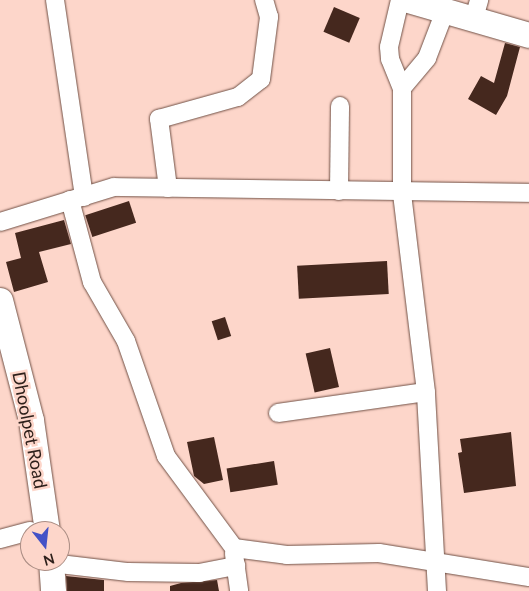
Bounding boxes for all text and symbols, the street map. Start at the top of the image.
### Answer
street label: Dhoolpet Road [8,370,52,490]
north arrow [20,521,70,571]
text: N [41,550,57,570]

